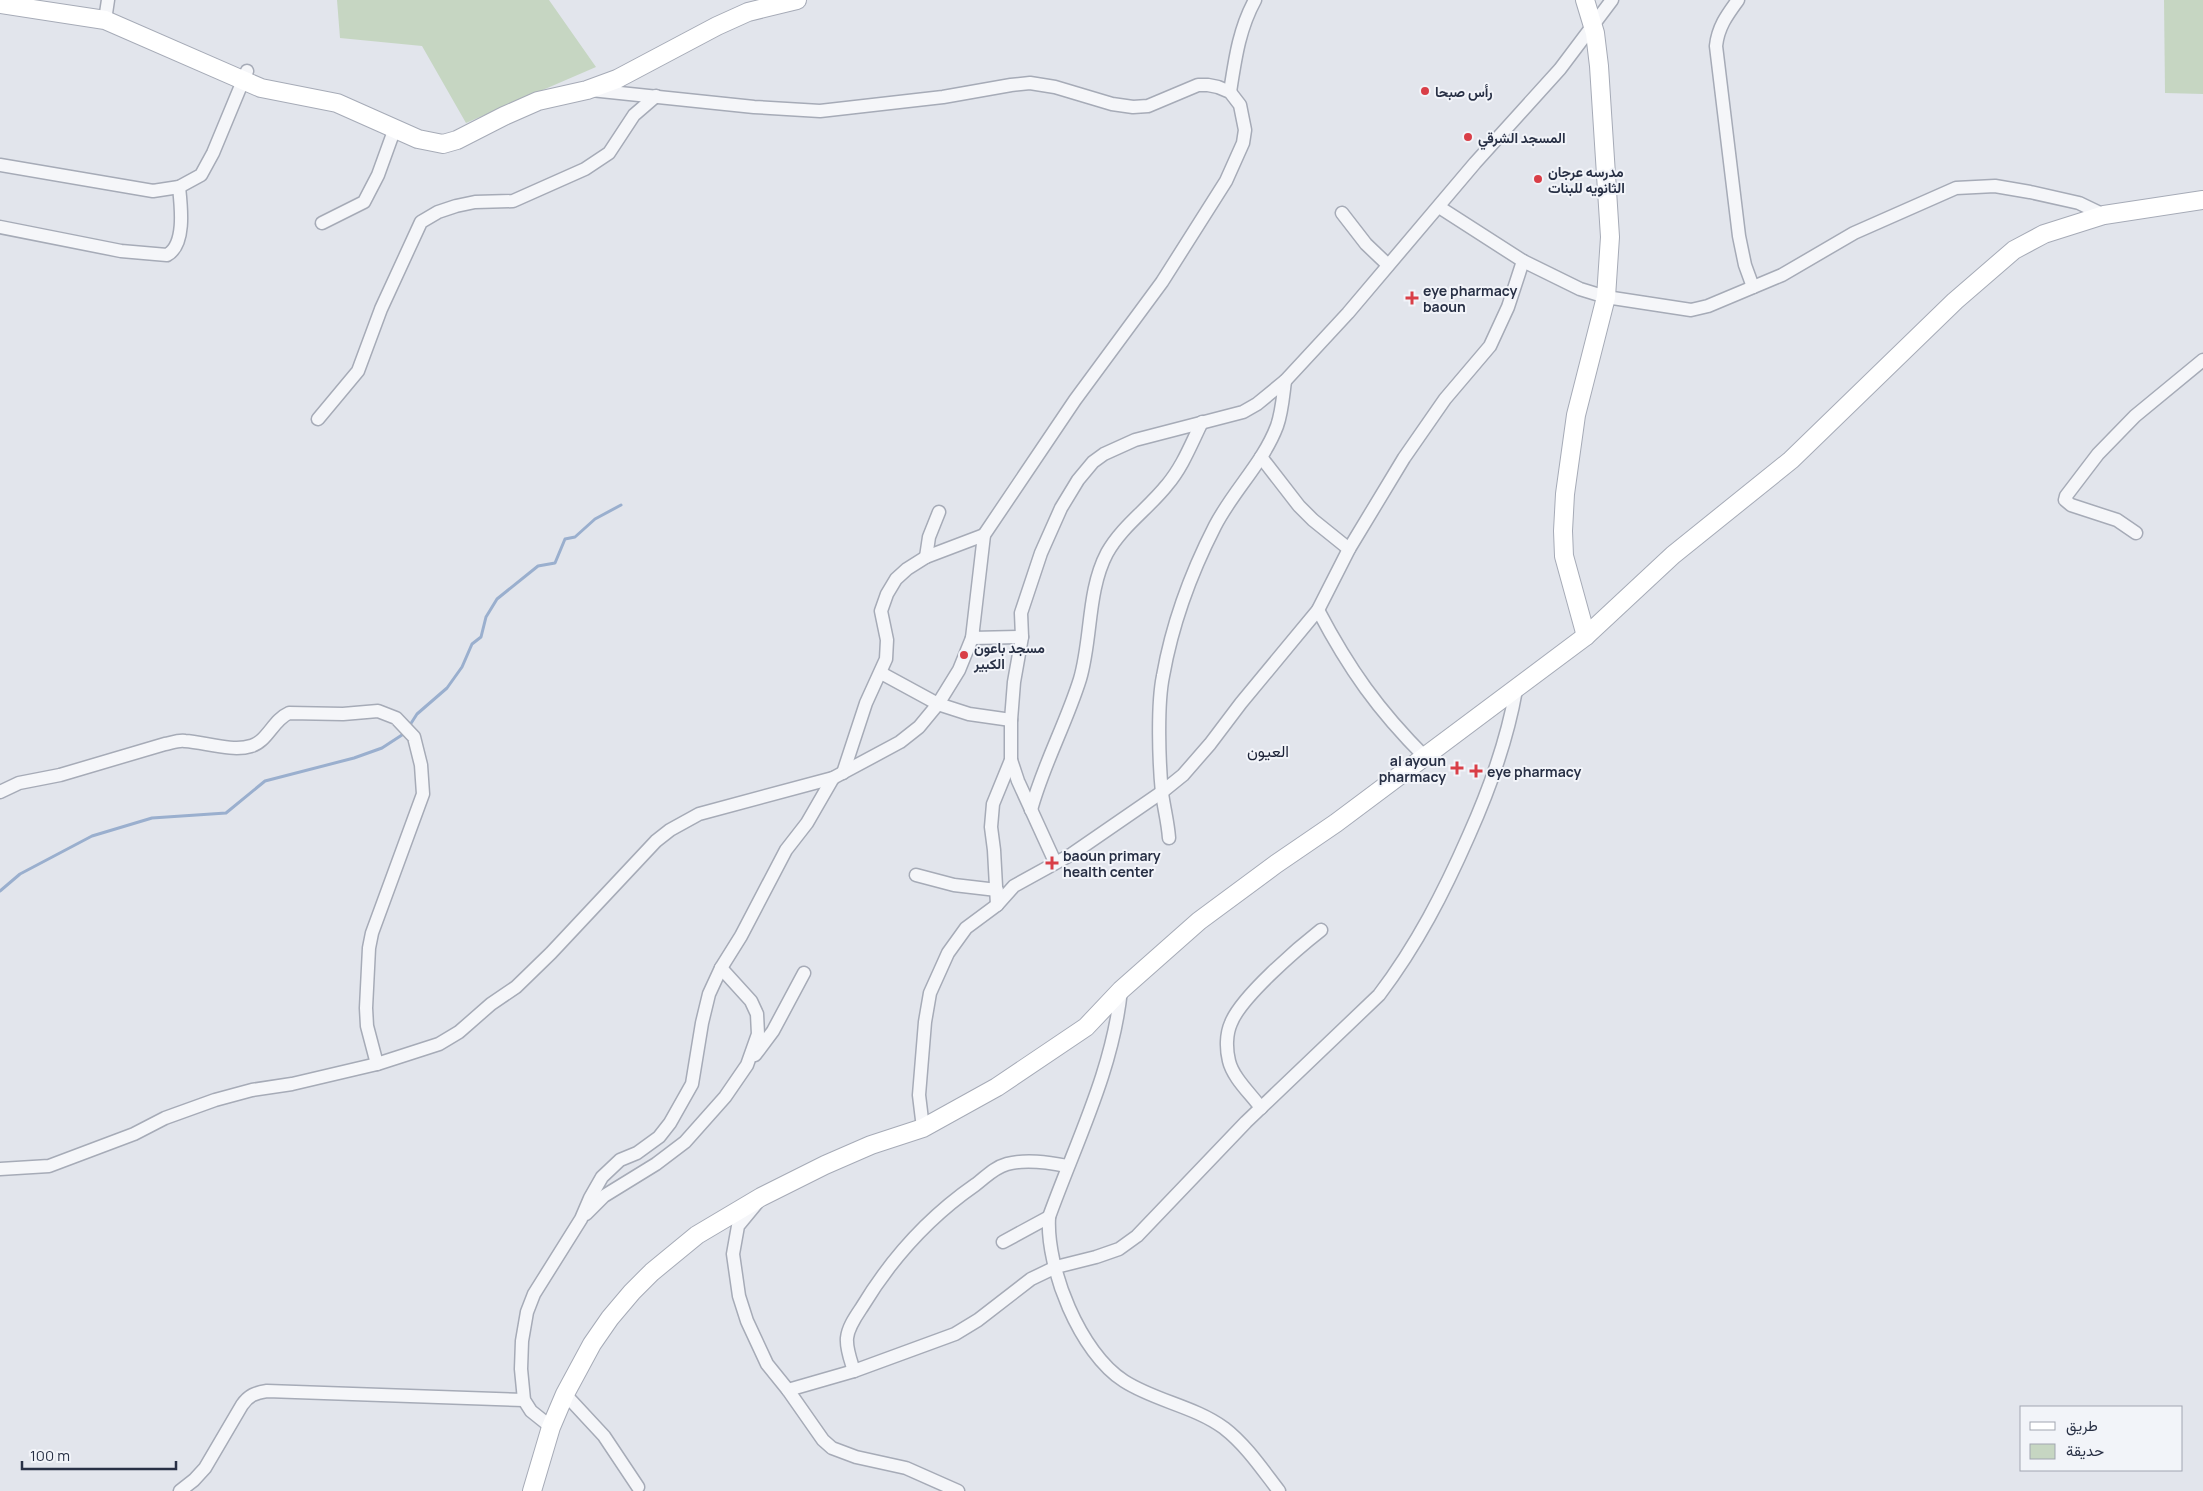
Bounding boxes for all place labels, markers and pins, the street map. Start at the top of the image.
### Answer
place label: رأس صبحا [1435,82,1492,101]
marker: رأس صبحا [1419,85,1431,97]
place label: المسجد الشرقي [1478,128,1566,150]
marker: المسجد الشرقي [1462,131,1474,143]
place label: مدرسه عرجان الثانويه للبنات [1548,162,1625,197]
marker: مدرسه عرجان الثانويه للبنات [1532,173,1544,185]
place label: eye pharmacy baoun [1423,281,1518,316]
marker: eye pharmacy baoun [1405,291,1419,305]
place label: مسجد باعون الكبير [973,638,1045,673]
marker: مسجد باعون الكبير [958,649,970,661]
place label: al ayoun pharmacy [1379,751,1446,786]
marker: al ayoun pharmacy [1450,761,1464,775]
place label: eye pharmacy [1487,762,1582,781]
marker: eye pharmacy [1469,764,1483,778]
place label: baoun primary health center [1063,846,1161,881]
marker: baoun primary health center [1045,856,1059,870]

